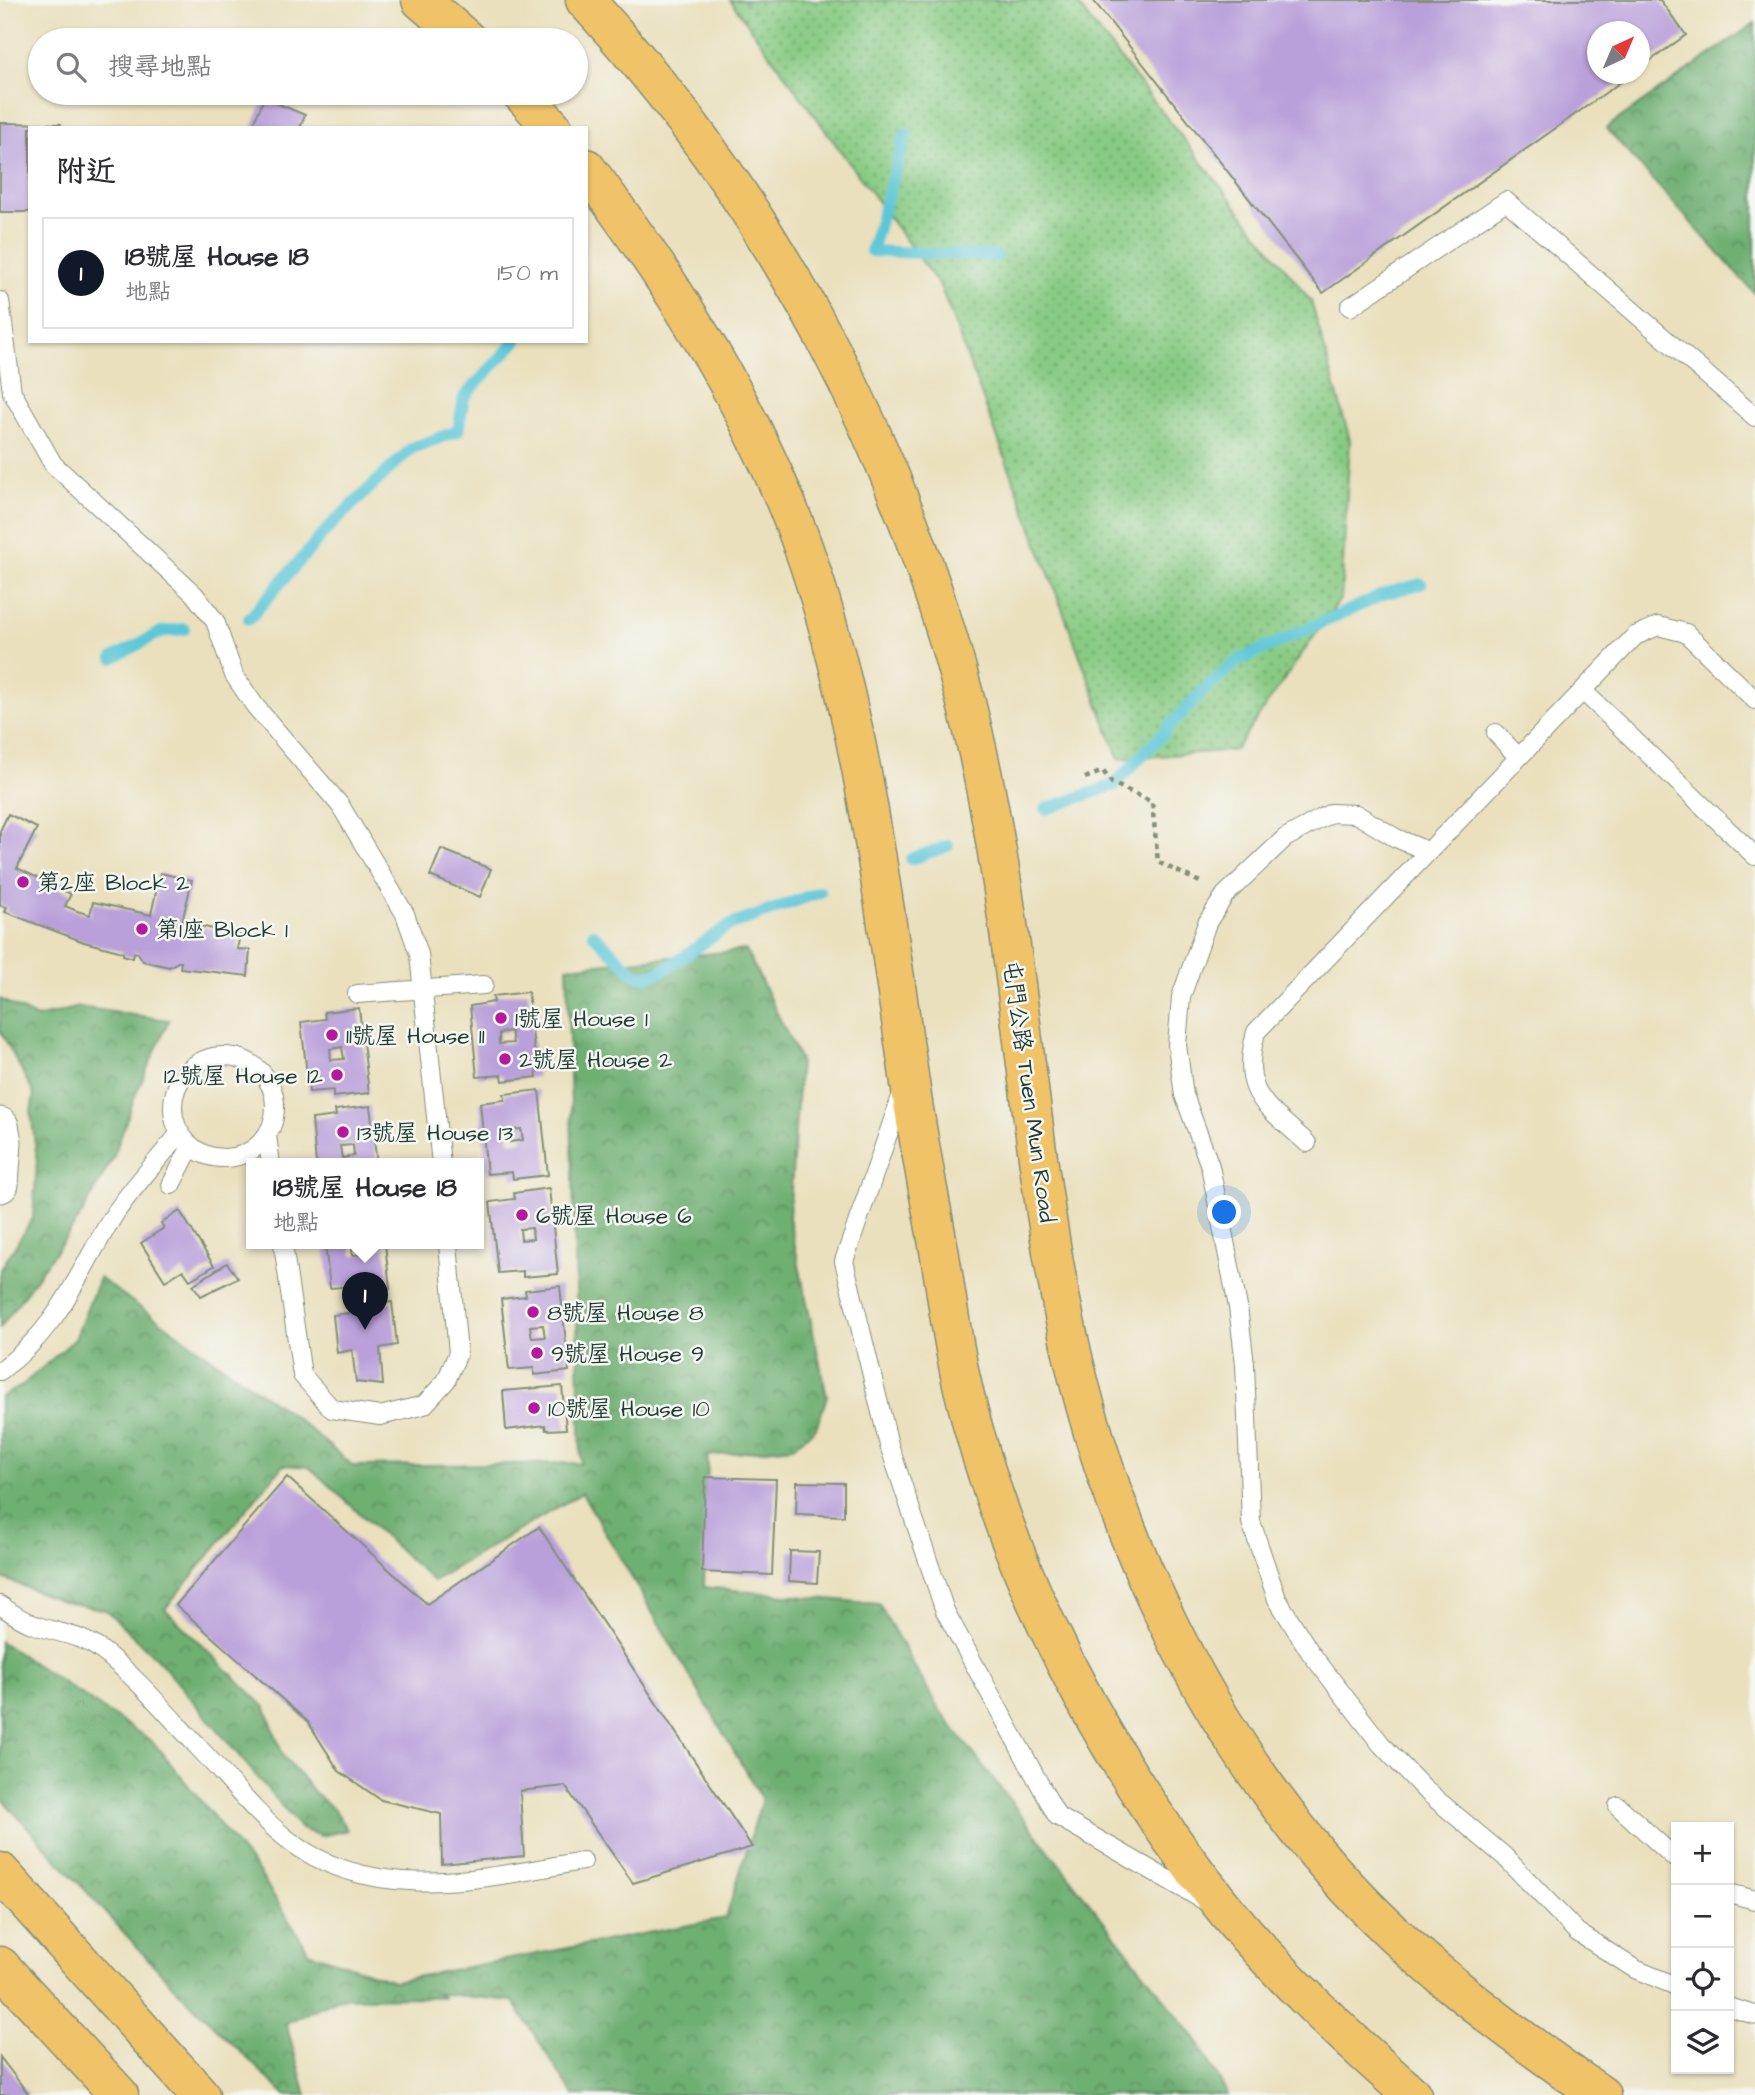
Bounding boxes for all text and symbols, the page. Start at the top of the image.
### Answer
north arrow [1587,21,1650,84]
search box [28,28,588,105]
icon: search [52,48,90,86]
text: 搜尋地點 [108,49,212,85]
text: 附近 [56,151,116,193]
text: 18號屋 House 18 [125,239,309,275]
text: 1 [80,257,82,289]
text: 150 m [497,257,558,289]
text: 地點 [125,276,171,308]
place label: 第2座 Block 2 [37,867,189,899]
marker: 第2座 Block 2 [15,874,31,890]
place label: 第1座 Block 1 [156,914,288,946]
marker: 第1座 Block 1 [134,921,150,937]
street label: 屯門公路 Tuen Mun Road [995,958,1063,1225]
place label: 1號屋 House 1 [515,1003,648,1035]
marker: 1號屋 House 1 [493,1010,509,1026]
place label: 11號屋 House 11 [346,1020,485,1052]
marker: 11號屋 House 11 [324,1027,340,1043]
place label: 2號屋 House 2 [519,1044,672,1076]
marker: 2號屋 House 2 [497,1051,513,1067]
place label: 12號屋 House 12 [164,1060,323,1092]
marker: 12號屋 House 12 [329,1067,345,1083]
place label: 13號屋 House 13 [357,1117,514,1149]
marker: 13號屋 House 13 [335,1124,351,1140]
popup [246,1158,484,1249]
text: 18號屋 House 18 [273,1170,457,1206]
your location [1207,1195,1241,1229]
place label: 6號屋 House 6 [536,1200,692,1232]
text: 地點 [273,1207,319,1239]
marker: 6號屋 House 6 [514,1207,530,1223]
pin: 1 [342,1272,388,1330]
place label: 8號屋 House 8 [547,1297,704,1329]
marker: 8號屋 House 8 [525,1304,541,1320]
place label: 9號屋 House 9 [551,1338,704,1370]
marker: 9號屋 House 9 [529,1345,545,1361]
place label: 10號屋 House 10 [548,1393,710,1425]
marker: 10號屋 House 10 [526,1400,542,1416]
map controls [1671,1822,1734,2074]
button: + [1671,1822,1734,1885]
button: − [1671,1885,1734,1948]
button: locate [1671,1948,1734,2011]
button: layers [1671,2011,1734,2074]

